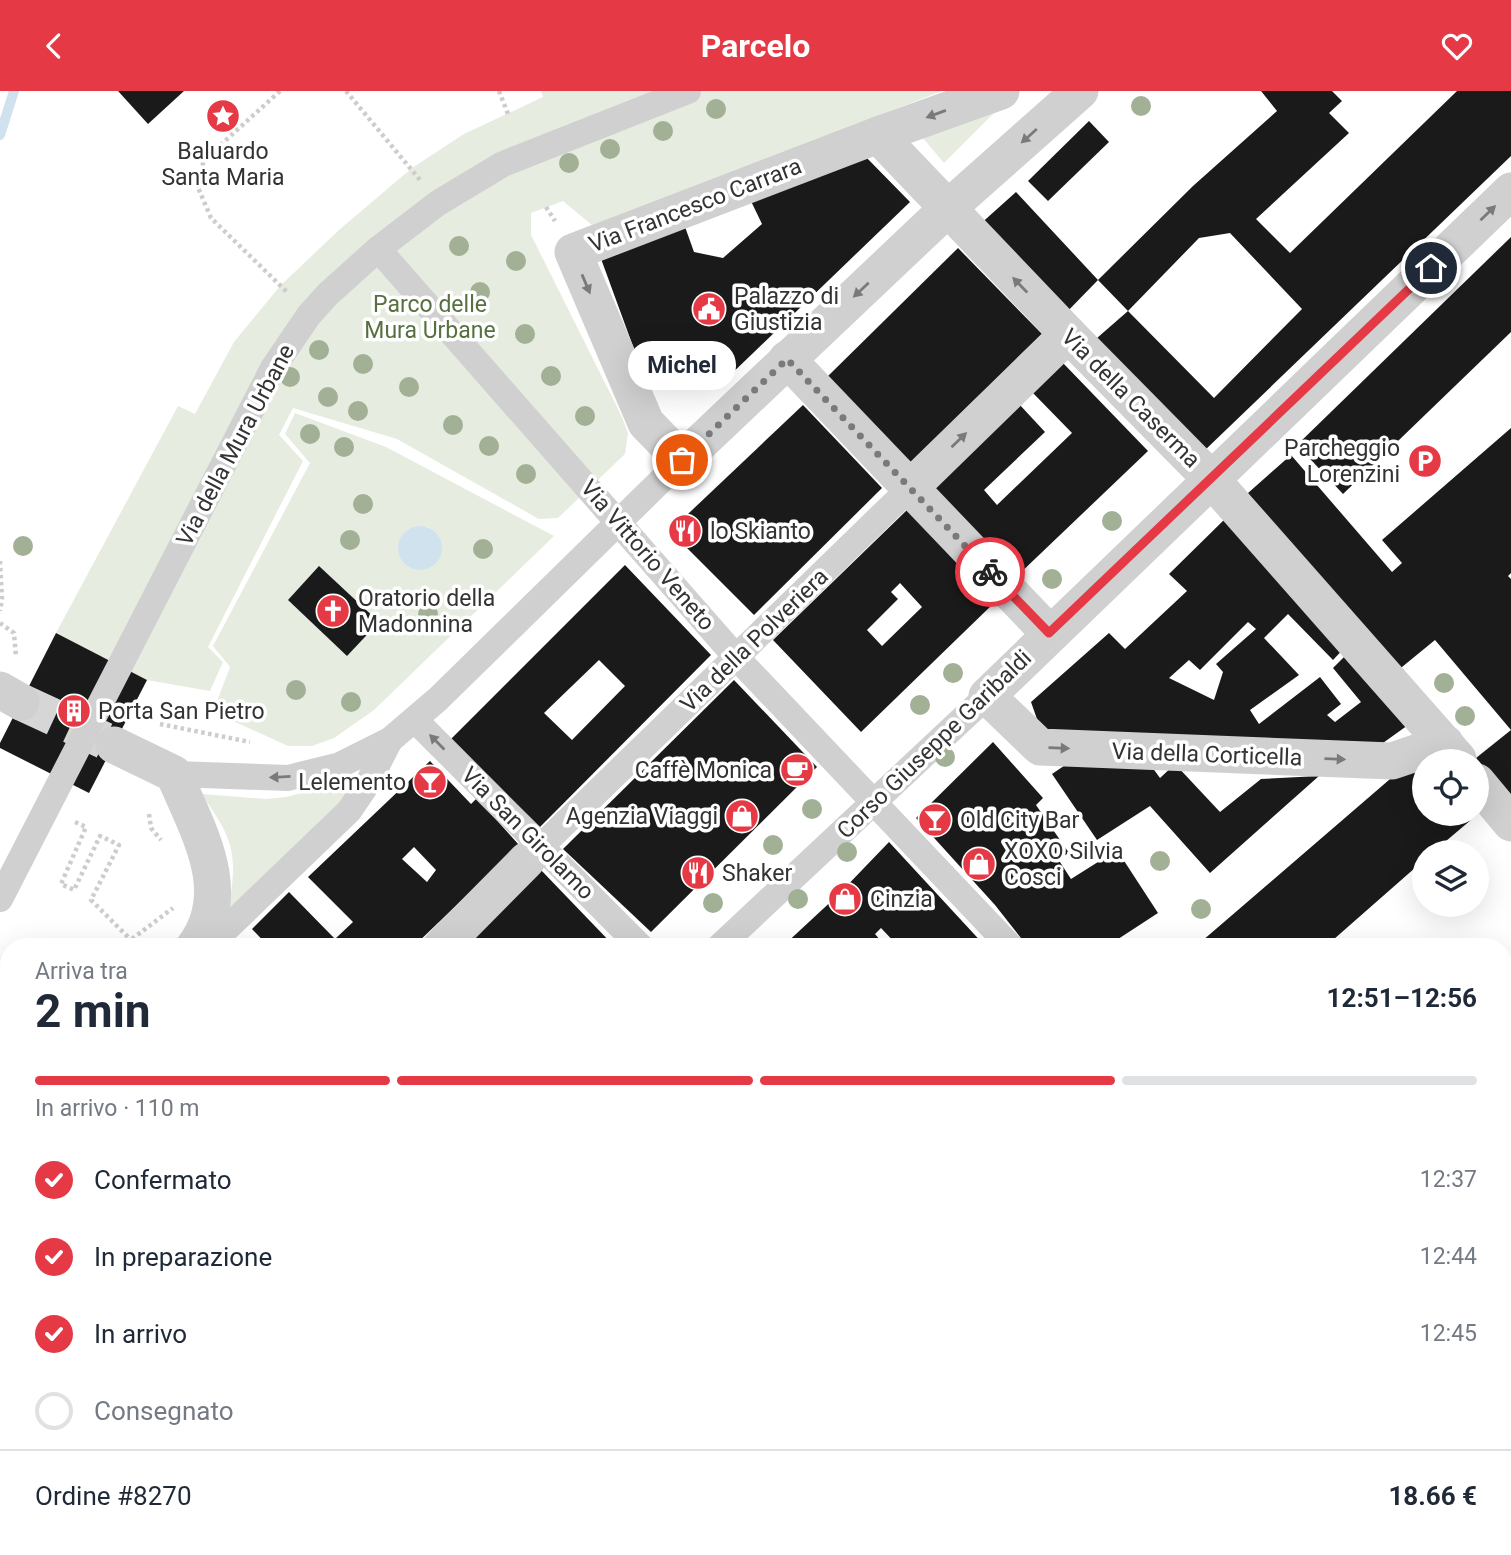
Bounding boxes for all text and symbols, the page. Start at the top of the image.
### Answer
icon: back [35,27,73,65]
text: Parcelo [701,27,810,65]
icon: heart [1438,27,1476,65]
place icon: Baluardo Santa Maria [204,97,242,135]
one-way arrow [926,109,947,120]
one-way arrow [1020,128,1037,143]
place label: Baluardo Santa Maria [161,138,285,191]
street label: Via Francesco Carrara [585,152,805,258]
one-way arrow [1479,206,1496,222]
pin [1401,238,1461,298]
icon: home [1412,249,1450,287]
one-way arrow [581,273,592,294]
one-way arrow [1013,277,1029,294]
one-way arrow [853,281,870,297]
place label: Palazzo di Giustizia [734,283,839,336]
public building icon: Palazzo di Giustizia [690,290,728,328]
park label: Parco delle Mura Urbane [364,291,496,344]
street label: Via della Caserma [1056,323,1206,473]
street label: Via della Mura Urbane [171,340,300,551]
callout: Michel [628,341,736,390]
text: Michel [647,352,717,379]
pin [652,430,712,490]
one-way arrow [950,432,967,448]
place label: Parcheggio Lorenzini [1284,435,1400,488]
icon: bag [663,441,701,479]
parking icon: Parcheggio Lorenzini [1406,442,1444,480]
street label: Via Vittorio Veneto [575,475,720,636]
restaurant icon: lo Skianto [666,512,704,550]
place label: lo Skianto [710,518,811,545]
courier [955,537,1025,607]
icon: bike [971,553,1009,591]
street label: Via della Polveriera [675,563,834,718]
place label: Oratorio della Madonnina [358,585,495,638]
church icon: Oratorio della Madonnina [314,592,352,630]
street label: Corso Giuseppe Garibaldi [832,645,1037,844]
building icon: Porta San Pietro [55,692,93,730]
place label: Porta San Pietro [98,698,265,725]
one-way arrow [430,734,446,751]
street label: Via della Corticella [1111,738,1303,771]
one-way arrow [1048,742,1070,753]
map controls [1412,749,1489,917]
button: locate [1412,749,1489,826]
cafe icon: Caffè Monica [778,751,816,789]
one-way arrow [1324,754,1346,765]
place label: Caffè Monica [635,757,772,784]
street label: Via San Girolamo [456,761,600,905]
bar icon: Lelemento [411,763,449,801]
place label: Lelemento [298,769,406,796]
one-way arrow [269,772,291,783]
shop icon: Agenzia Viaggi [723,797,761,835]
bar icon: Old City Bar [916,801,954,839]
place label: Agenzia Viaggi [566,803,718,830]
place label: Old City Bar [960,807,1080,834]
place label: XOXO Silvia Cosci [1004,838,1123,891]
button: layers [1412,840,1489,917]
shop icon: XOXO Silvia Cosci [960,845,998,883]
restaurant icon: Shaker [679,854,717,892]
place label: Shaker [722,860,792,887]
shop icon: Cinzia [826,880,864,918]
place label: Cinzia [870,886,933,913]
text: Arriva tra [35,958,128,985]
text: 12:51–12:56 [1327,983,1477,1013]
text: 2 min [35,984,151,1038]
text: In arrivo · 110 m [35,1095,200,1122]
icon: check [35,1161,73,1199]
text: Confermato [94,1165,231,1195]
text: 12:37 [1420,1166,1477,1193]
icon: check [35,1238,73,1276]
text: In preparazione [94,1242,272,1272]
text: 12:44 [1420,1243,1477,1270]
icon: check [35,1315,73,1353]
text: In arrivo [94,1319,187,1349]
text: 12:45 [1420,1320,1477,1347]
text: Consegnato [94,1396,234,1426]
text: Ordine #8270 [35,1481,192,1511]
text: 18.66 € [1388,1481,1477,1511]

